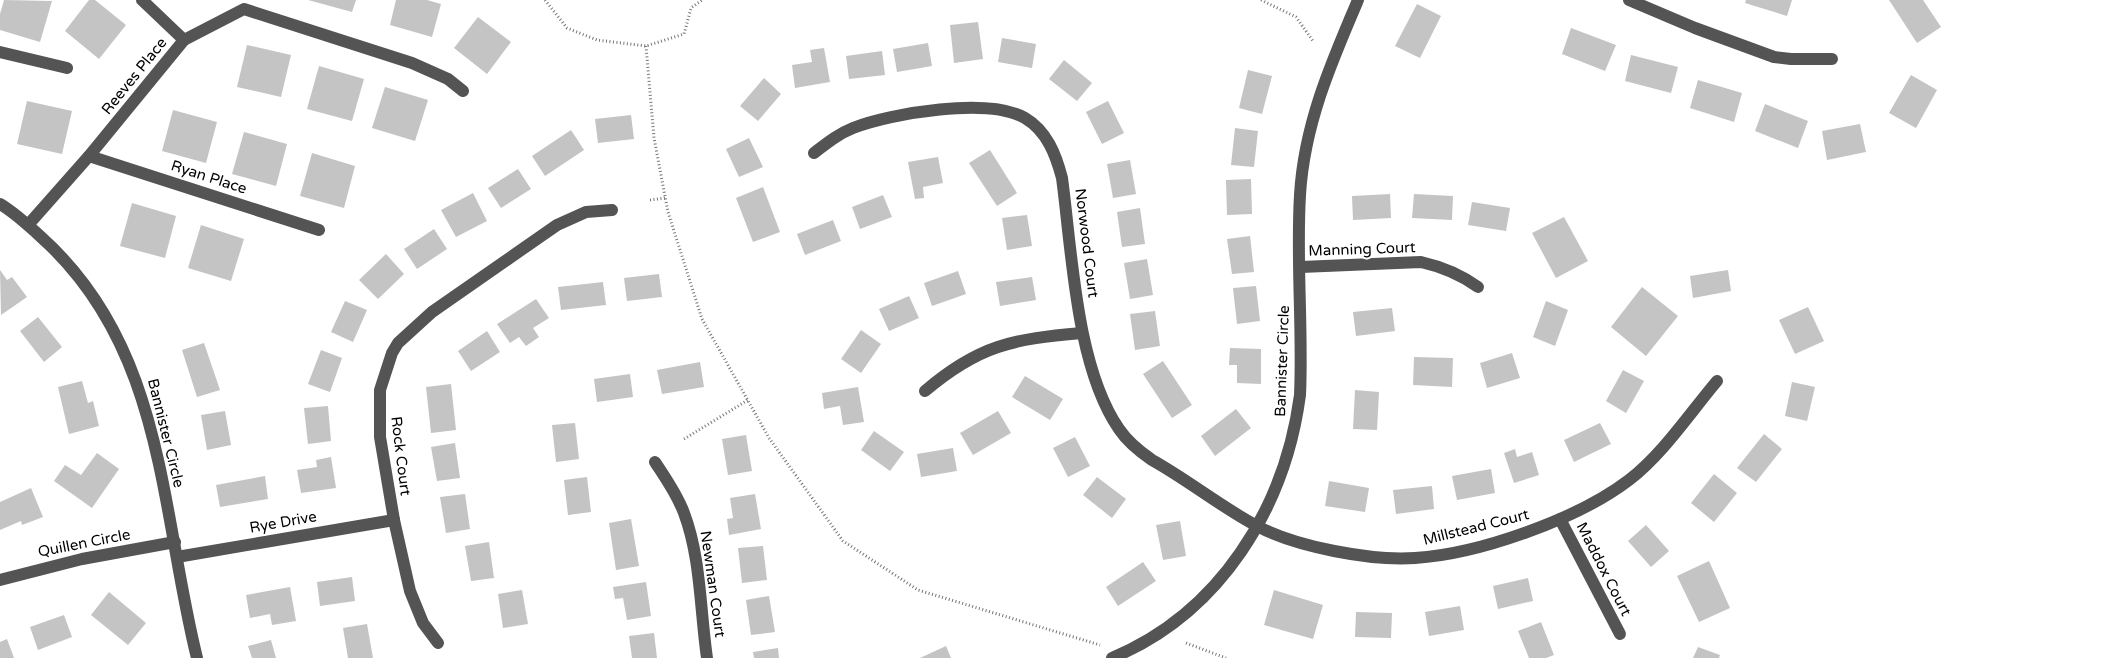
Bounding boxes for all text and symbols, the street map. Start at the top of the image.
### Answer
street label: Reeves Place [98,34,170,118]
street label: Ryan Place [169,156,249,198]
street label: Norwood Court [1071,187,1103,299]
street label: Manning Court [1308,238,1416,260]
street label: Bannister Circle [1271,305,1293,417]
street label: Bannister Circle [144,377,188,489]
street label: Rock Court [387,415,415,497]
street label: Millstead Court [1421,505,1531,549]
street label: Rye Drive [248,507,318,537]
street label: Maddox Court [1573,519,1635,619]
street label: Quillen Circle [36,525,132,561]
street label: Newman Court [697,530,729,639]

